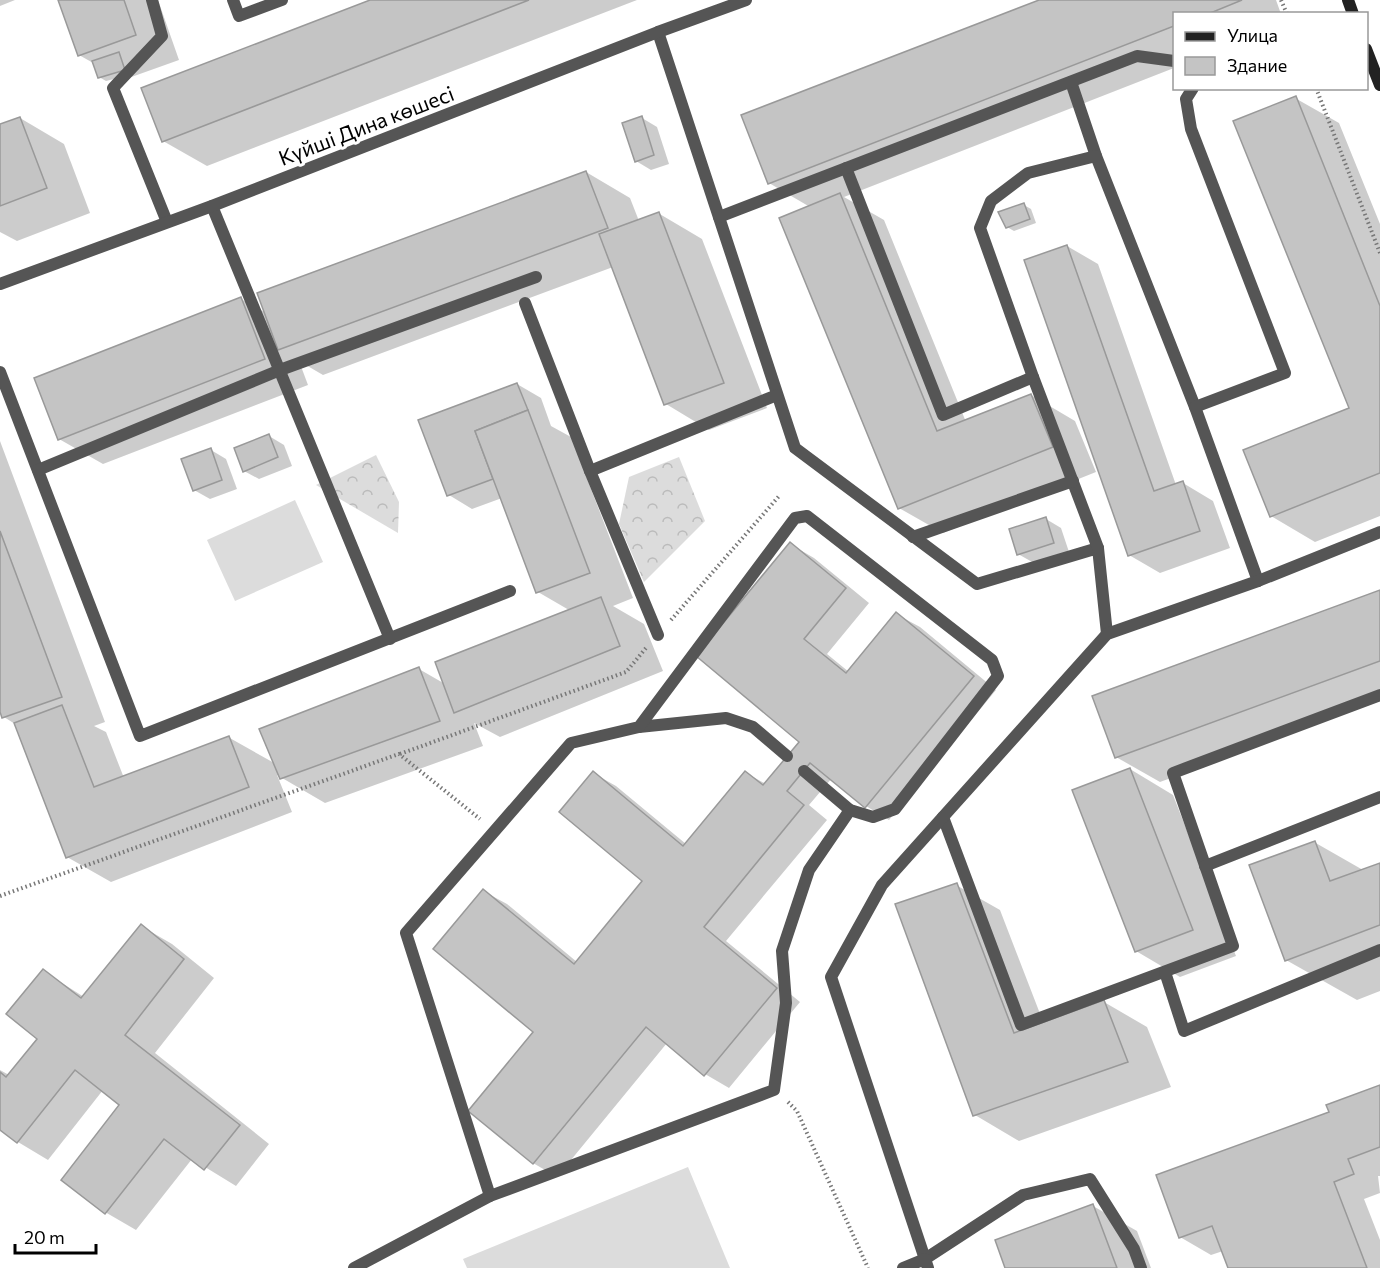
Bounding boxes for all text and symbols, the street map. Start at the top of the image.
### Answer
legend [1173,12,1368,90]
text: Улица [1227,24,1278,46]
text: Здание [1227,54,1287,76]
street label: Күйші Дина көшесі [275,80,457,170]
scale bar [15,1217,96,1255]
text: 20 m [24,1226,65,1248]

